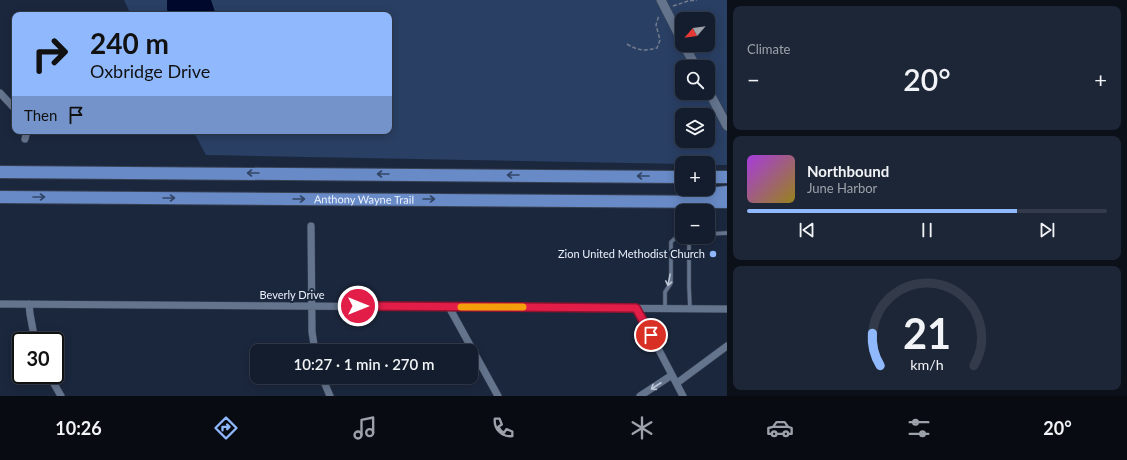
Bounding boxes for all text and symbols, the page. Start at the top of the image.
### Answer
north arrow [675,12,715,52]
map controls [675,12,715,244]
text: 240 m [90,26,169,60]
icon: right [24,28,76,80]
text: Climate [747,41,790,57]
text: Oxbridge Drive [90,60,210,82]
button: search [675,60,715,100]
text: 20° [903,61,951,97]
text: − [747,66,760,93]
text: + [1094,66,1107,93]
icon: arrive [65,104,87,126]
text: Then [24,106,57,124]
button: layers [675,108,715,148]
button: + [675,156,715,196]
text: Northbound [807,162,889,180]
one-way arrow [247,170,260,177]
one-way arrow [377,170,390,178]
one-way arrow [507,171,520,179]
one-way arrow [637,172,650,180]
text: June Harbor [807,180,877,196]
street label: Anthony Wayne Trail [314,192,414,206]
one-way arrow [32,193,45,201]
one-way arrow [162,194,175,202]
one-way arrow [292,195,305,203]
one-way arrow [422,195,435,203]
button: − [675,204,715,244]
icon: previous [796,219,818,241]
icon: pause [916,219,938,241]
icon: next [1036,219,1058,241]
place label: Zion United Methodist Church [558,247,705,260]
marker: Zion United Methodist Church [708,249,718,259]
one-way arrow [665,274,673,287]
position arrow [337,285,379,327]
street label: Beverly Drive [259,288,325,301]
text: 21 [903,308,951,358]
pin [634,318,668,352]
icon: arrive [640,324,662,346]
speed limit sign: 30 [12,332,64,384]
text: 10:27 · 1 min · 270 m [294,355,434,373]
text: km/h [910,356,944,373]
one-way arrow [650,382,662,390]
icon: directions [212,414,240,442]
icon: music [351,414,379,442]
icon: phone [489,414,517,442]
icon: climate [628,414,656,442]
icon: car [766,414,794,442]
icon: filters [905,414,933,442]
text: 10:26 [55,417,102,439]
text: 20° [1043,417,1072,439]

